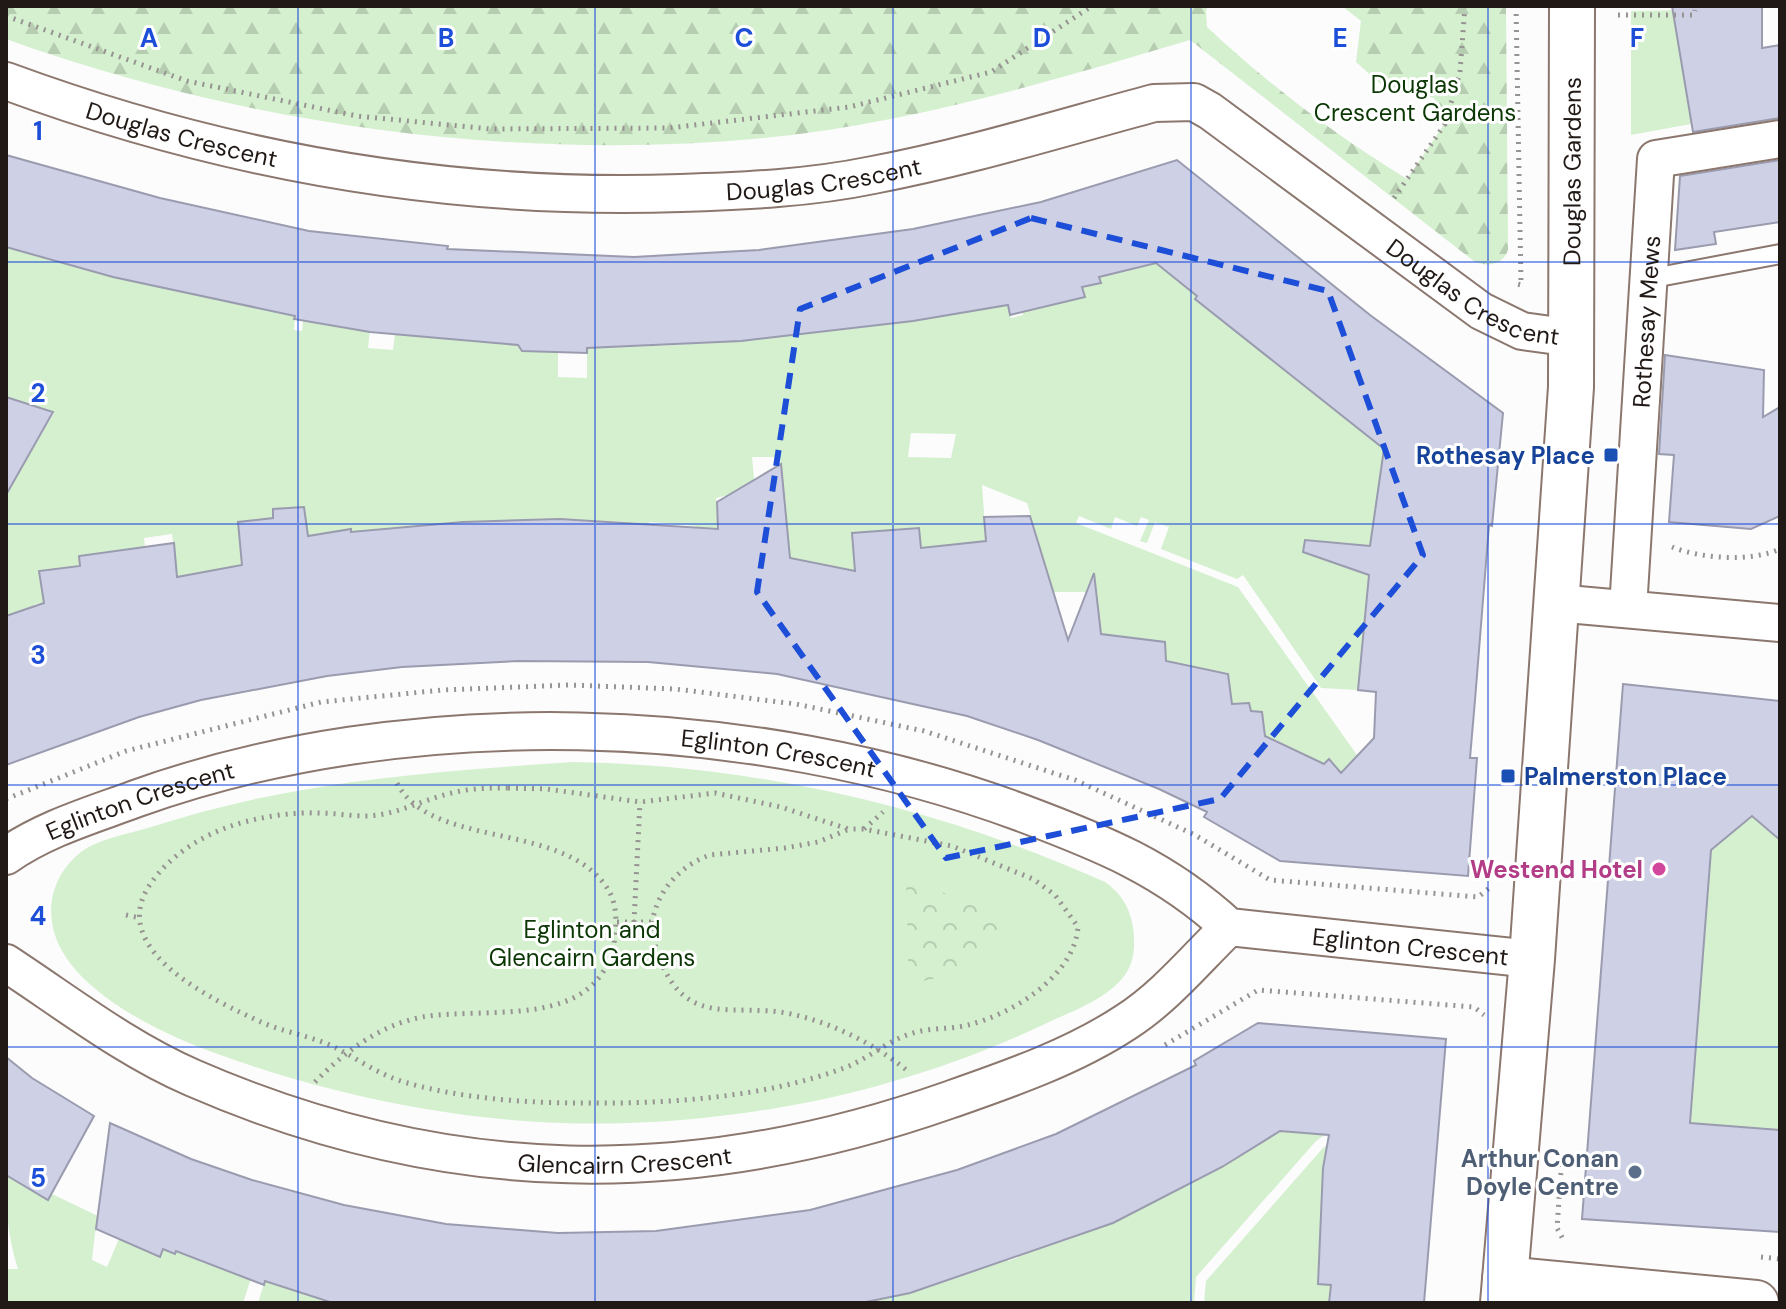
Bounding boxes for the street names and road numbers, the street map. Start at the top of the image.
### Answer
street label: Douglas Gardens [1556,77,1587,266]
street label: Douglas Crescent [82,94,280,174]
street label: Douglas Crescent [725,150,924,207]
street label: Douglas Crescent [1381,231,1562,351]
street label: Rothesay Mews [1625,235,1667,409]
street label: Eglinton Crescent [680,722,879,784]
street label: Eglinton Crescent [41,754,237,847]
street label: Eglinton Crescent [1311,920,1510,972]
street label: Glencairn Crescent [517,1139,734,1180]

